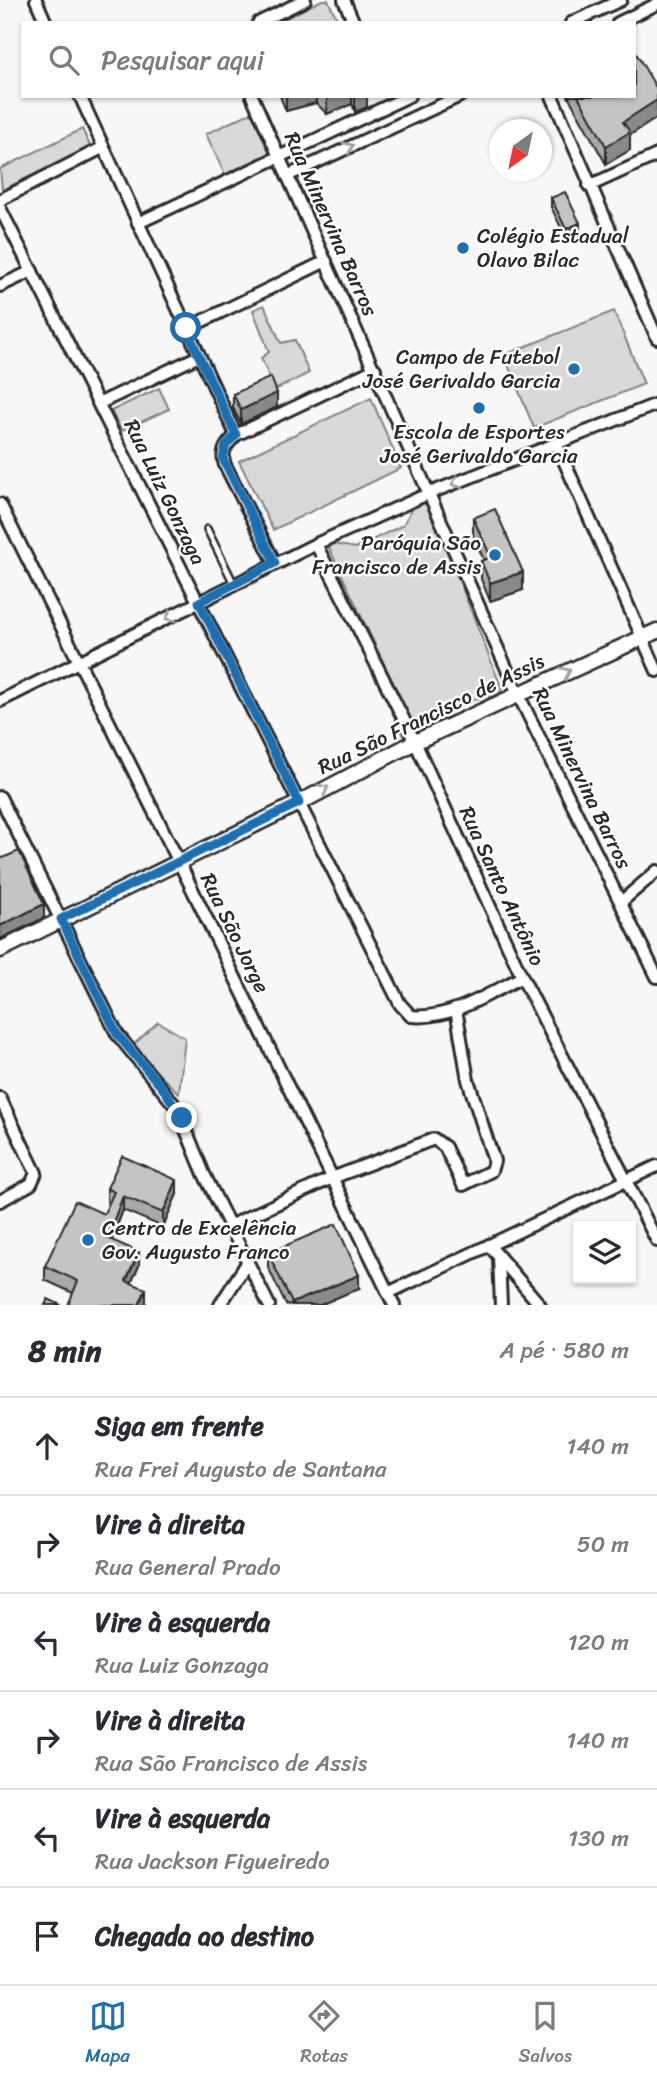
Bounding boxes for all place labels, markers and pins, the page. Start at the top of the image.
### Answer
place label: Colégio Estadual Olavo Bilac [477,217,630,279]
marker: Colégio Estadual Olavo Bilac [455,240,471,256]
place label: Campo de Futebol José Gerivaldo Garcia [362,338,561,400]
marker: Campo de Futebol José Gerivaldo Garcia [566,361,582,377]
marker: Escola de Esportes José Gerivaldo Garcia [471,400,487,416]
place label: Escola de Esportes José Gerivaldo Garcia [379,413,578,475]
place label: Paróquia São Francisco de Assis [312,524,481,586]
marker: Paróquia São Francisco de Assis [487,547,503,563]
place label: Centro de Excelência Gov. Augusto Franco [102,1209,297,1271]
marker: Centro de Excelência Gov. Augusto Franco [80,1232,96,1248]

